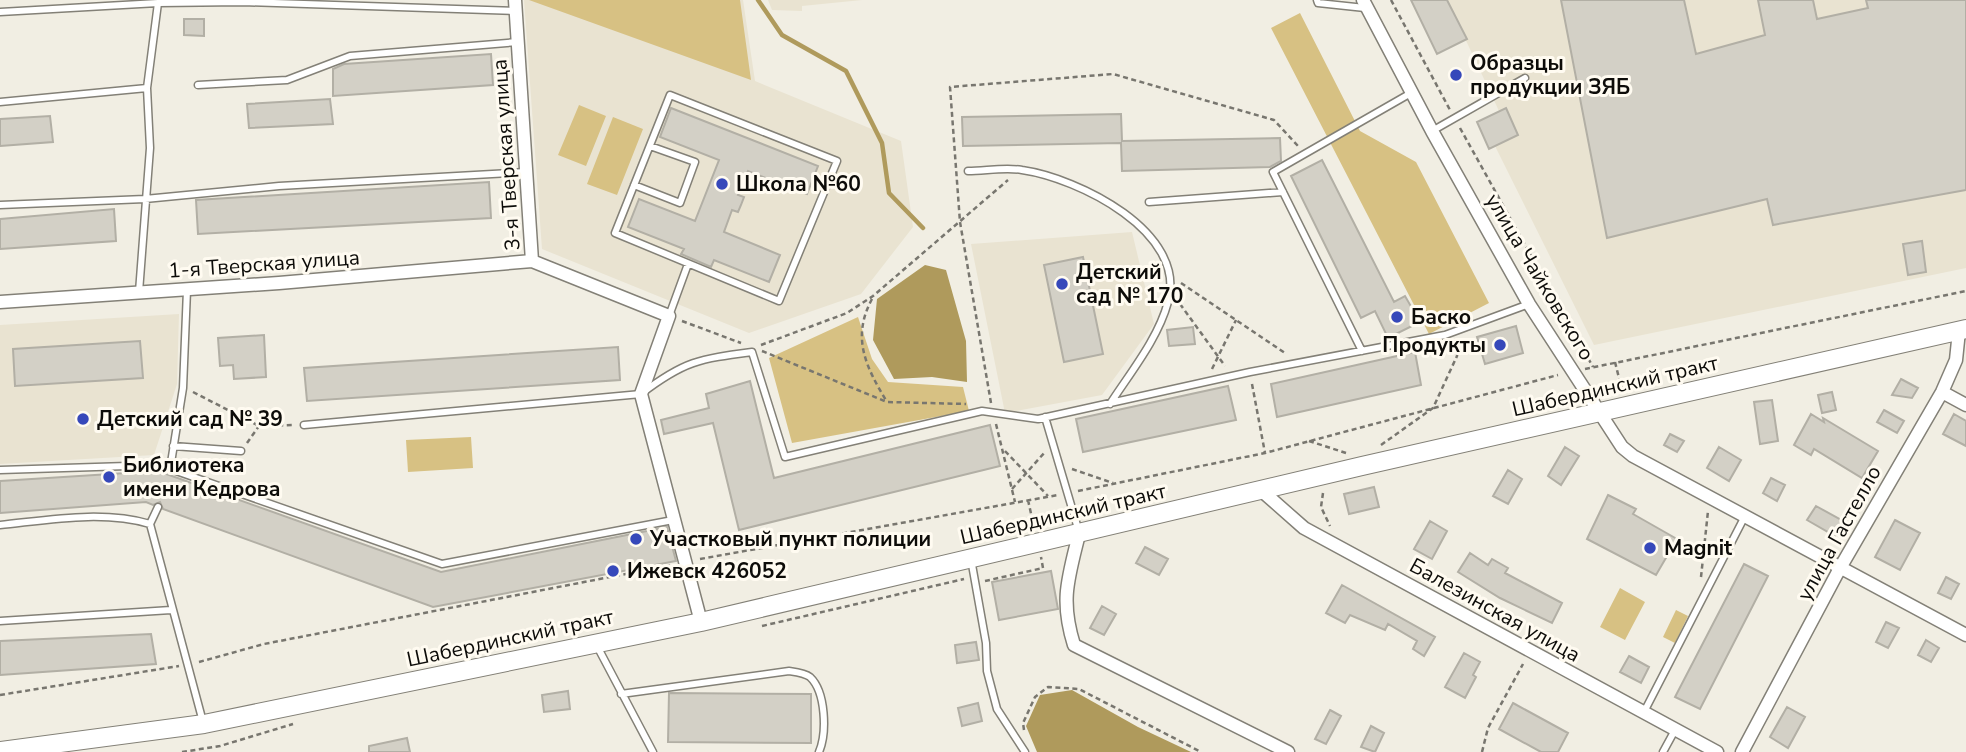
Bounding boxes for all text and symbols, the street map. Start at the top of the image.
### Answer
place label: Образцы продукции ЗЯБ [1470,49,1630,101]
street label: 3-я Тверская улица [485,58,527,252]
marker: Образцы продукции ЗЯБ [1448,67,1464,83]
place label: Школа №60 [736,170,861,198]
marker: Школа №60 [714,176,730,192]
street label: улица Чайковского [1479,188,1601,366]
street label: 1-я Тверская улица [167,243,361,285]
place label: Детский сад № 170 [1076,258,1183,310]
marker: Детский сад № 170 [1054,276,1070,292]
place label: Баско [1411,303,1471,331]
marker: Баско [1389,309,1405,325]
place label: Продукты [1382,331,1486,359]
marker: Продукты [1492,337,1508,353]
street label: Шабердинский тракт [1509,349,1721,423]
place label: Детский сад № 39 [97,405,283,433]
marker: Детский сад № 39 [75,411,91,427]
place label: Библиотека имени Кедрова [123,451,281,503]
street label: улица Гастелло [1790,460,1888,606]
marker: Библиотека имени Кедрова [101,469,117,485]
street label: Шабердинский тракт [957,477,1169,551]
place label: Участковый пункт полиции [649,525,931,553]
marker: Участковый пункт полиции [628,531,644,547]
place label: Magnit [1664,534,1733,562]
marker: Magnit [1642,540,1658,556]
street label: Балезинская улица [1405,551,1585,669]
place label: Ижевск 426052 [627,557,787,585]
marker: Ижевск 426052 [605,563,621,579]
street label: Шабердинский тракт [404,602,617,674]

